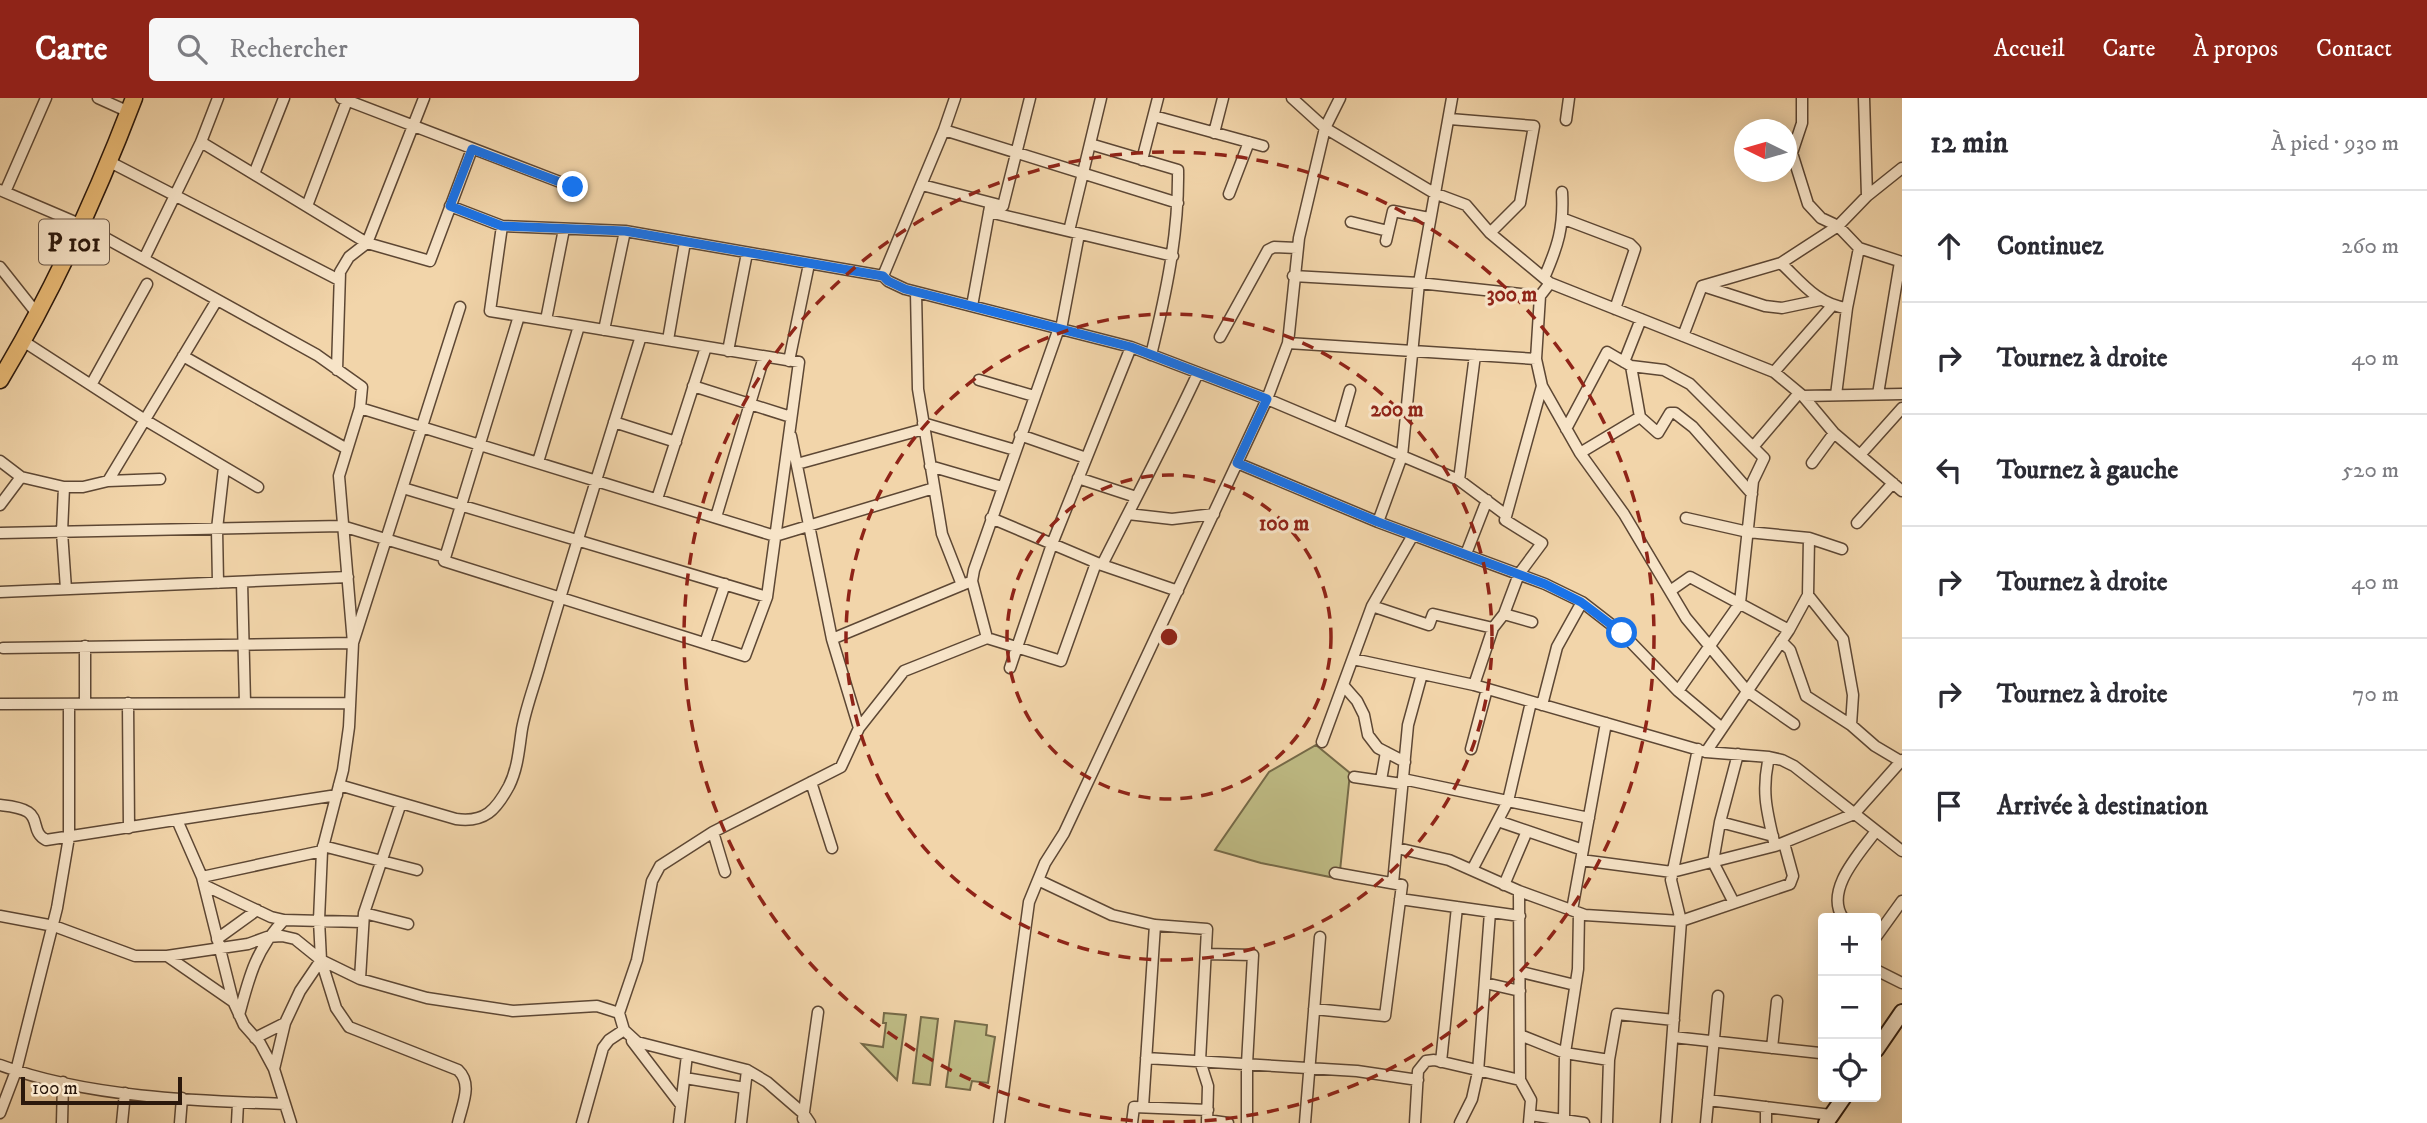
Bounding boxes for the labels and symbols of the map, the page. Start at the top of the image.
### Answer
north arrow [1734,119,1797,182]
route end [557,171,588,202]
road number: P 101 [39,220,109,265]
text: 300 m [1487,282,1538,308]
text: 200 m [1370,397,1424,423]
text: 100 m [1259,511,1309,537]
route start [1606,617,1637,648]
centre of rings [1157,625,1181,649]
scale bar [21,1074,182,1106]

